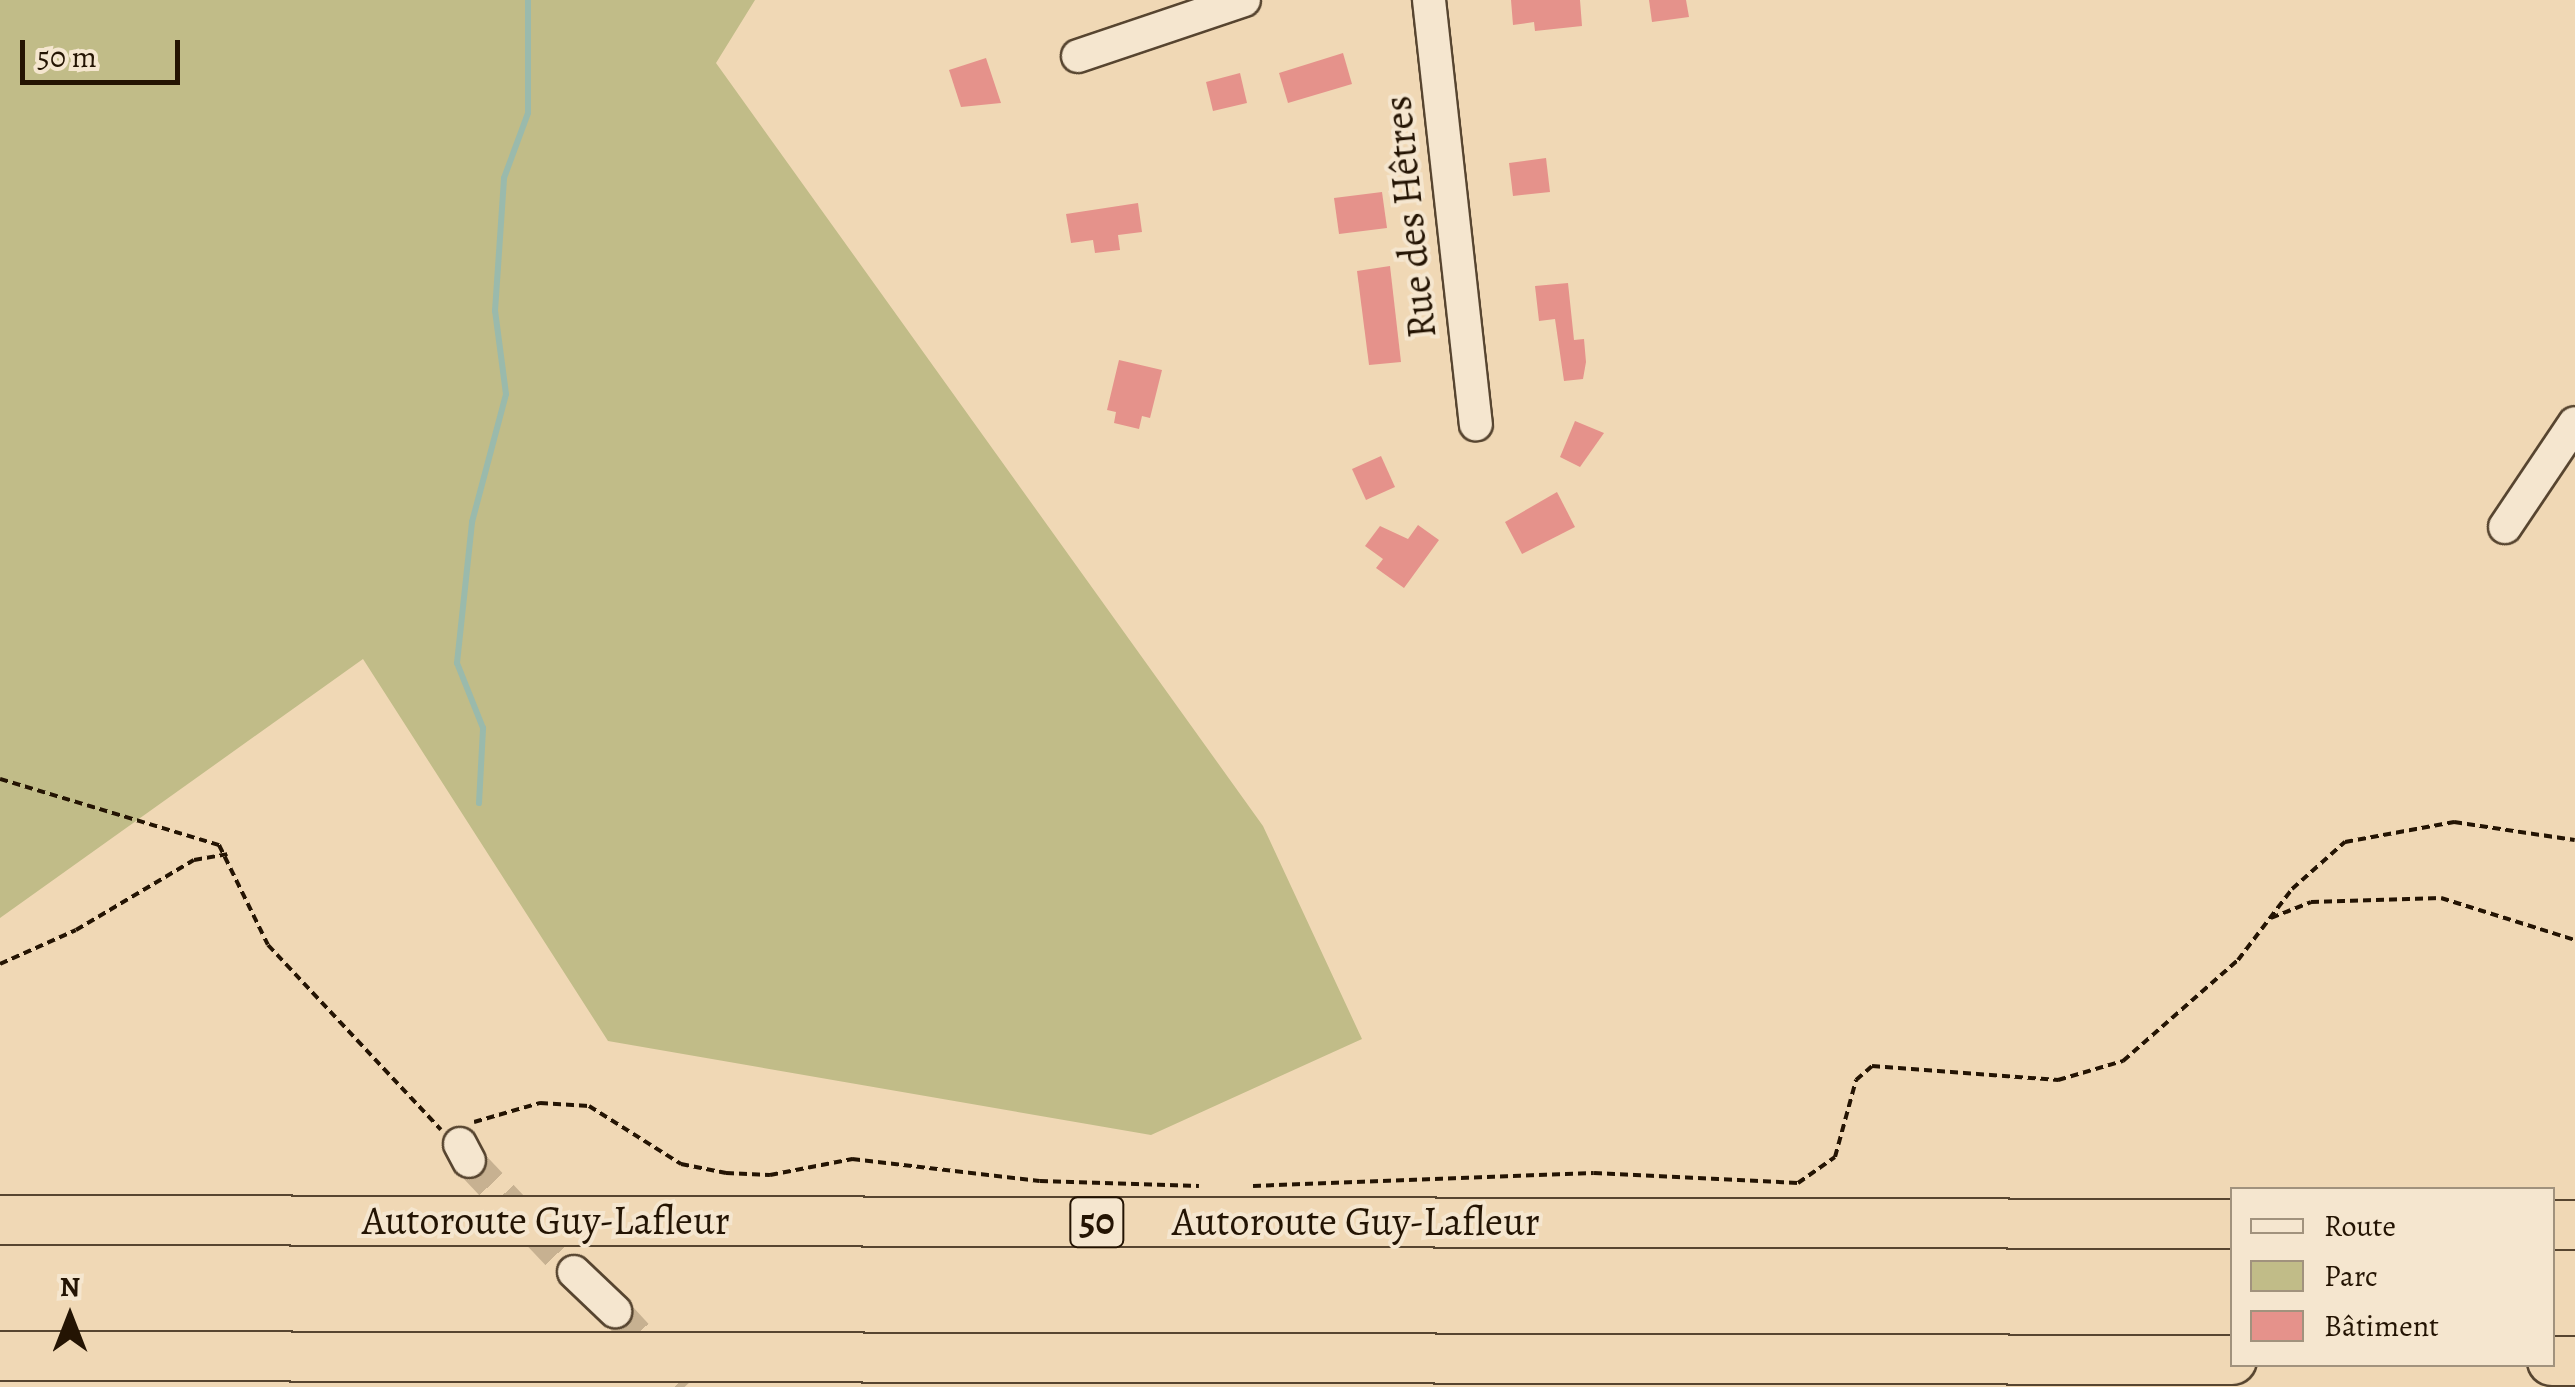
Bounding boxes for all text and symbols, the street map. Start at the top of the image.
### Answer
scale bar [25,20,185,82]
text: 50 m [37,37,97,77]
street label: Rue des Hêtres [1373,93,1447,341]
legend [2230,1187,2555,1367]
road number: 50 [1067,1189,1127,1255]
street label: Autoroute Guy-Lafleur [362,1197,730,1245]
street label: Autoroute Guy-Lafleur [1172,1198,1540,1246]
text: Route [2324,1206,2396,1246]
text: Parc [2324,1256,2378,1296]
north arrow [20,1267,120,1367]
text: N [60,1268,80,1306]
text: Bâtiment [2324,1306,2439,1346]

